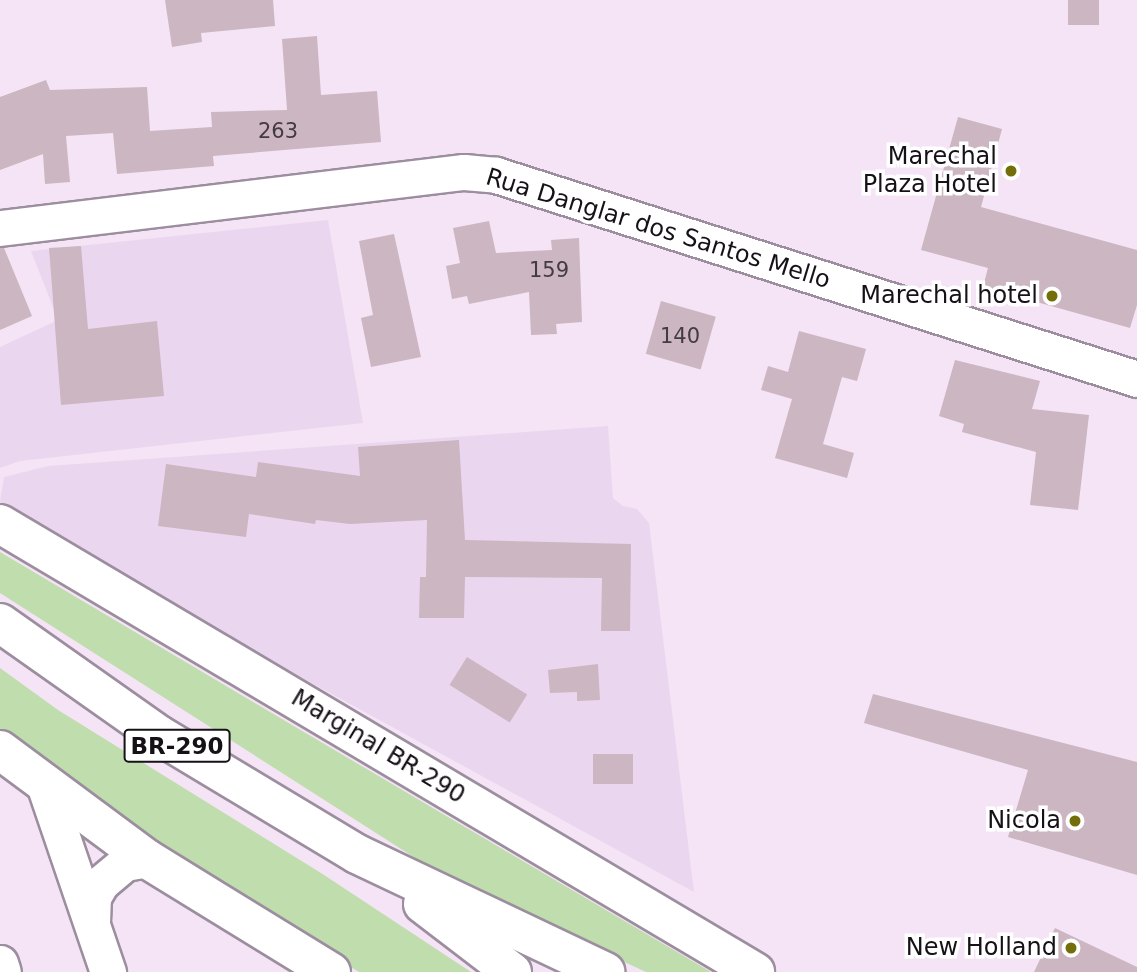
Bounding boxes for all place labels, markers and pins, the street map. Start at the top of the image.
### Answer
place label: Marechal Plaza Hotel [863,143,997,199]
marker: Marechal Plaza Hotel [1003,163,1019,179]
place label: Marechal hotel [860,282,1038,310]
marker: Marechal hotel [1044,288,1060,304]
place label: Nicola [987,807,1061,835]
marker: Nicola [1067,813,1083,829]
place label: New Holland [906,934,1057,962]
marker: New Holland [1063,940,1079,956]

